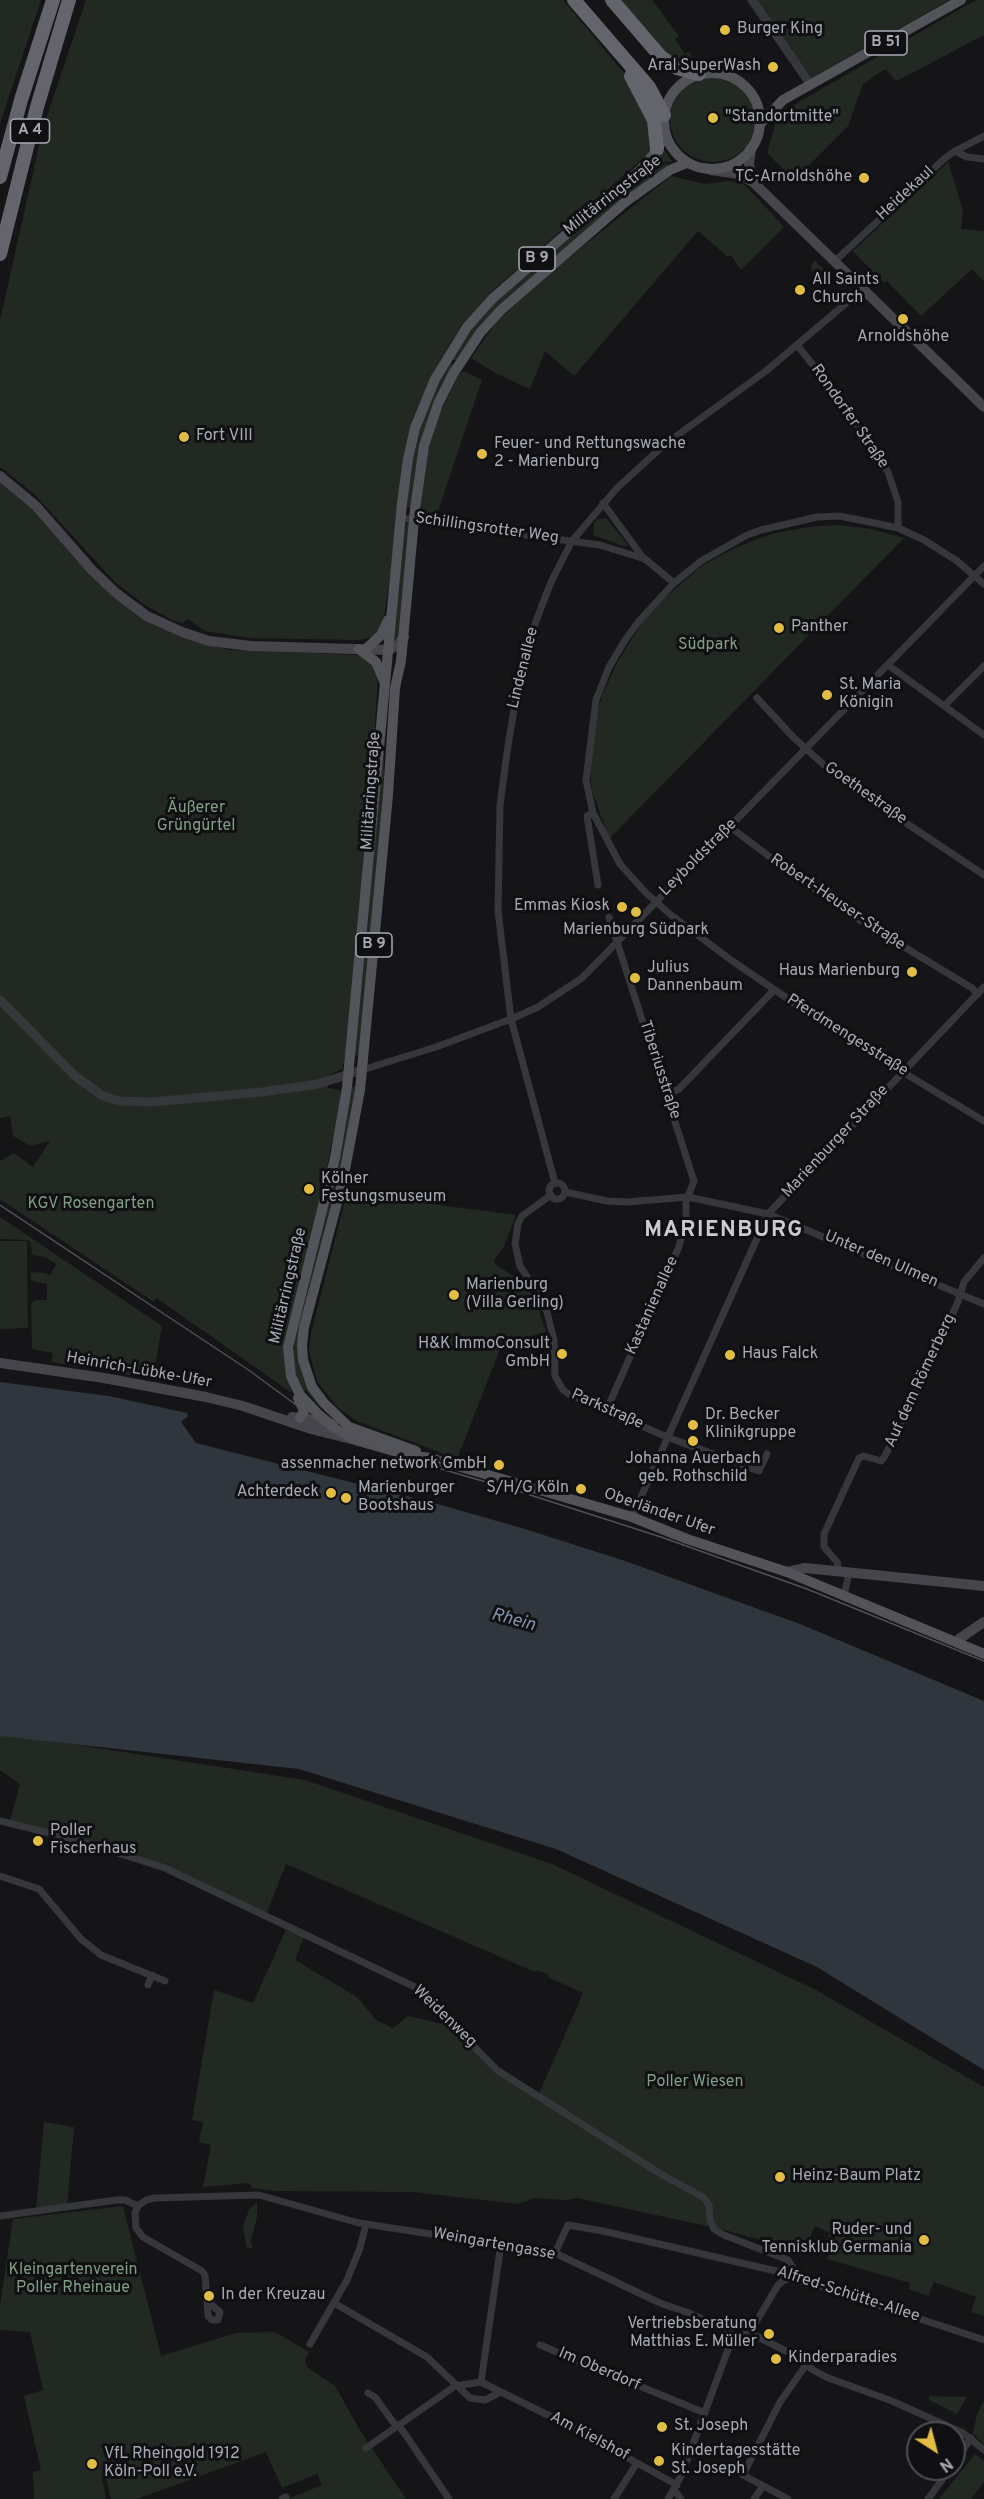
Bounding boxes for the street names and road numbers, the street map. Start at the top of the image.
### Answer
road number: B 51 [865,31,907,55]
road number: A 4 [10,119,50,143]
street label: Militärringstraße [560,152,666,240]
street label: Heidekaul [873,163,939,225]
road number: B 9 [519,247,555,271]
street label: Rondorfer Straße [806,361,892,473]
street label: Schillingsrotter Weg [414,509,560,549]
street label: Lindenallee [505,625,543,711]
street label: Militärringstraße [358,731,386,851]
street label: Goethestraße [820,758,910,830]
street label: Leyboldstraße [656,815,742,901]
street label: Robert-Heuser-Straße [766,851,908,955]
road number: B 9 [356,933,392,957]
street label: Pferdmengesstraße [783,991,911,1081]
street label: Tiberiusstraße [634,1018,684,1122]
street label: Marienburger Straße [779,1082,893,1202]
street label: Militärringstraße [266,1226,312,1346]
street label: Unter den Ulmen [821,1227,941,1293]
street label: Kastanienallee [623,1254,683,1358]
street label: Auf dem Römerberg [882,1311,960,1451]
street label: Heinrich-Lübke-Ufer [65,1349,213,1393]
street label: Parkstraße [568,1386,646,1434]
street label: Oberländer Ufer [601,1485,717,1541]
street label: Weidenweg [408,1982,480,2052]
street label: Weingartengasse [431,2225,557,2265]
street label: Alfred-Schütte-Allee [774,2263,922,2327]
street label: Im Oberdorf [555,2344,643,2396]
street label: Am Kielshof [546,2408,632,2466]

